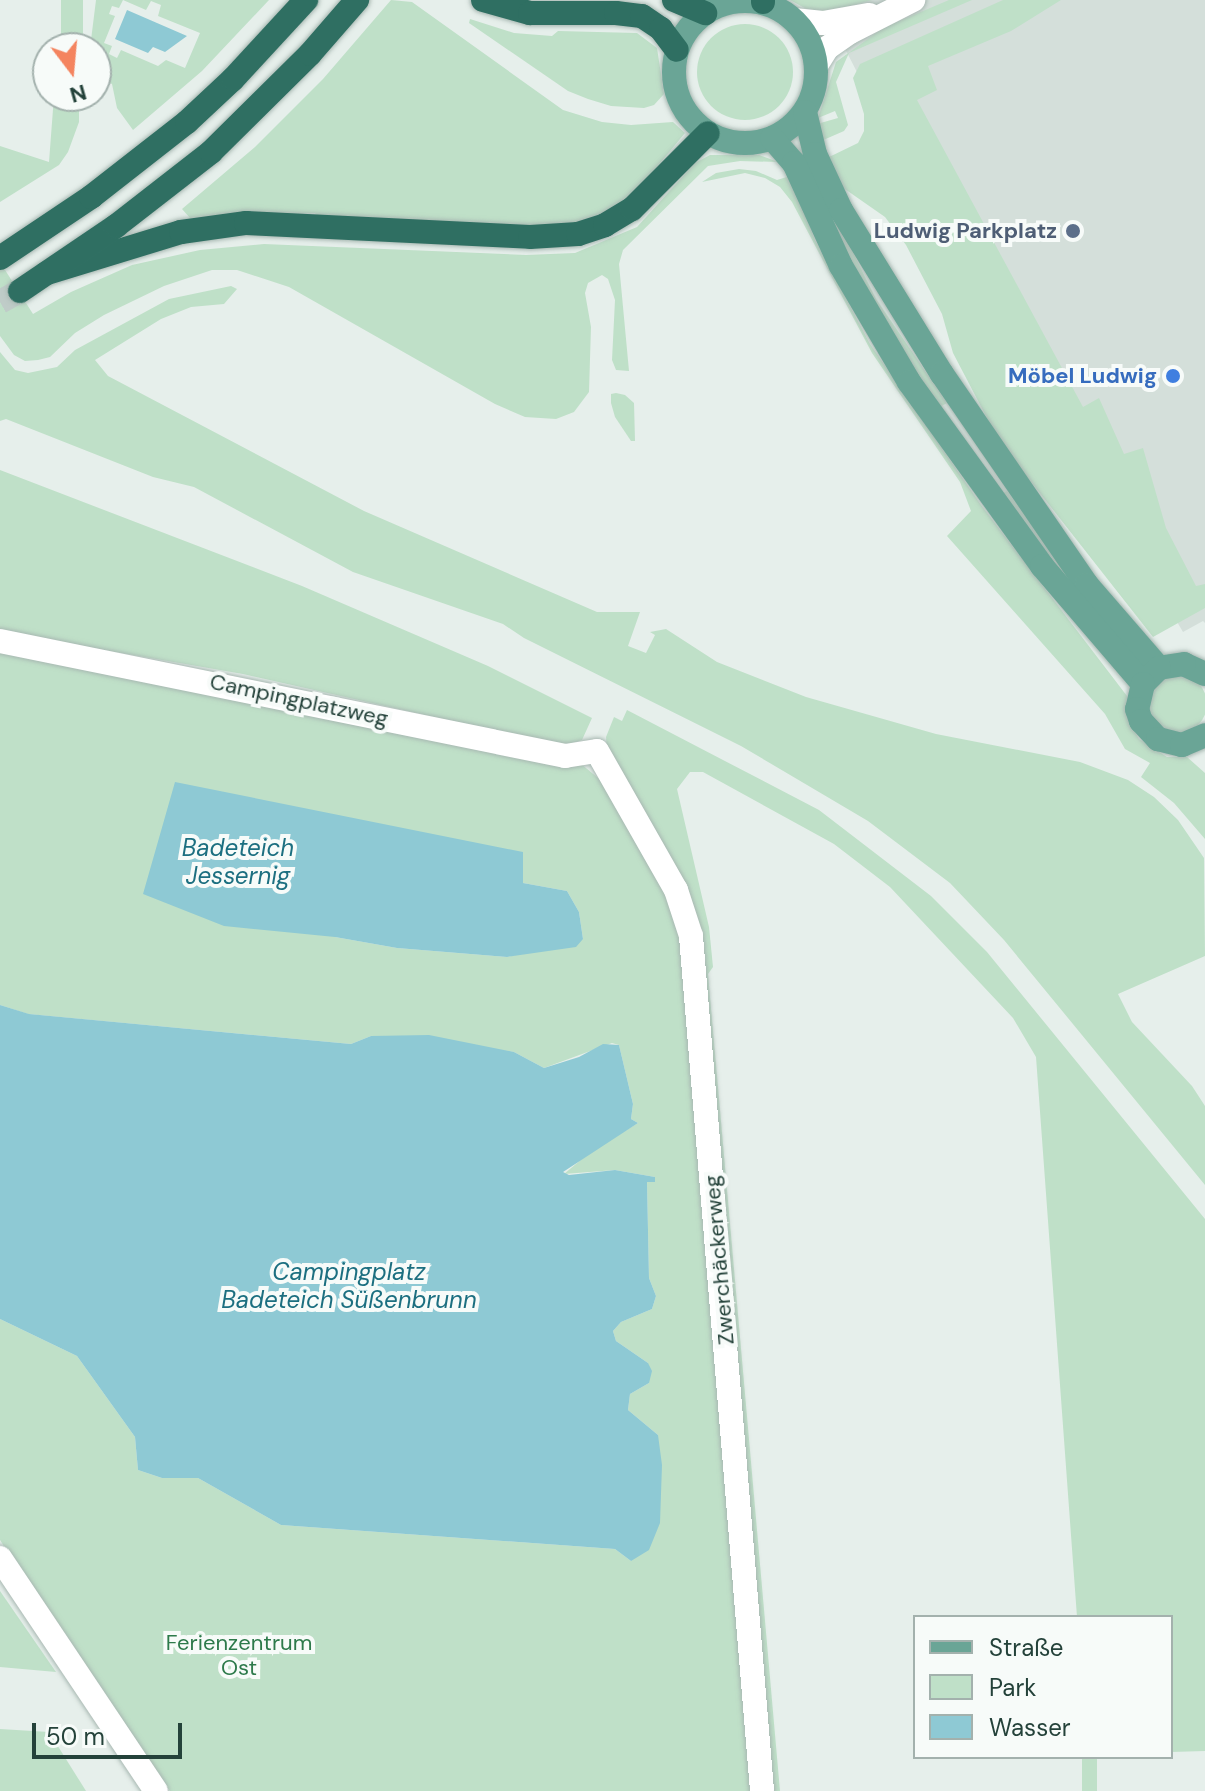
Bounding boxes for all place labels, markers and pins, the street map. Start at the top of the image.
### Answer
place label: Ludwig Parkplatz [874,218,1057,244]
marker: Ludwig Parkplatz [1064,222,1082,240]
place label: Möbel Ludwig [1008,363,1157,389]
marker: Möbel Ludwig [1164,367,1182,385]

